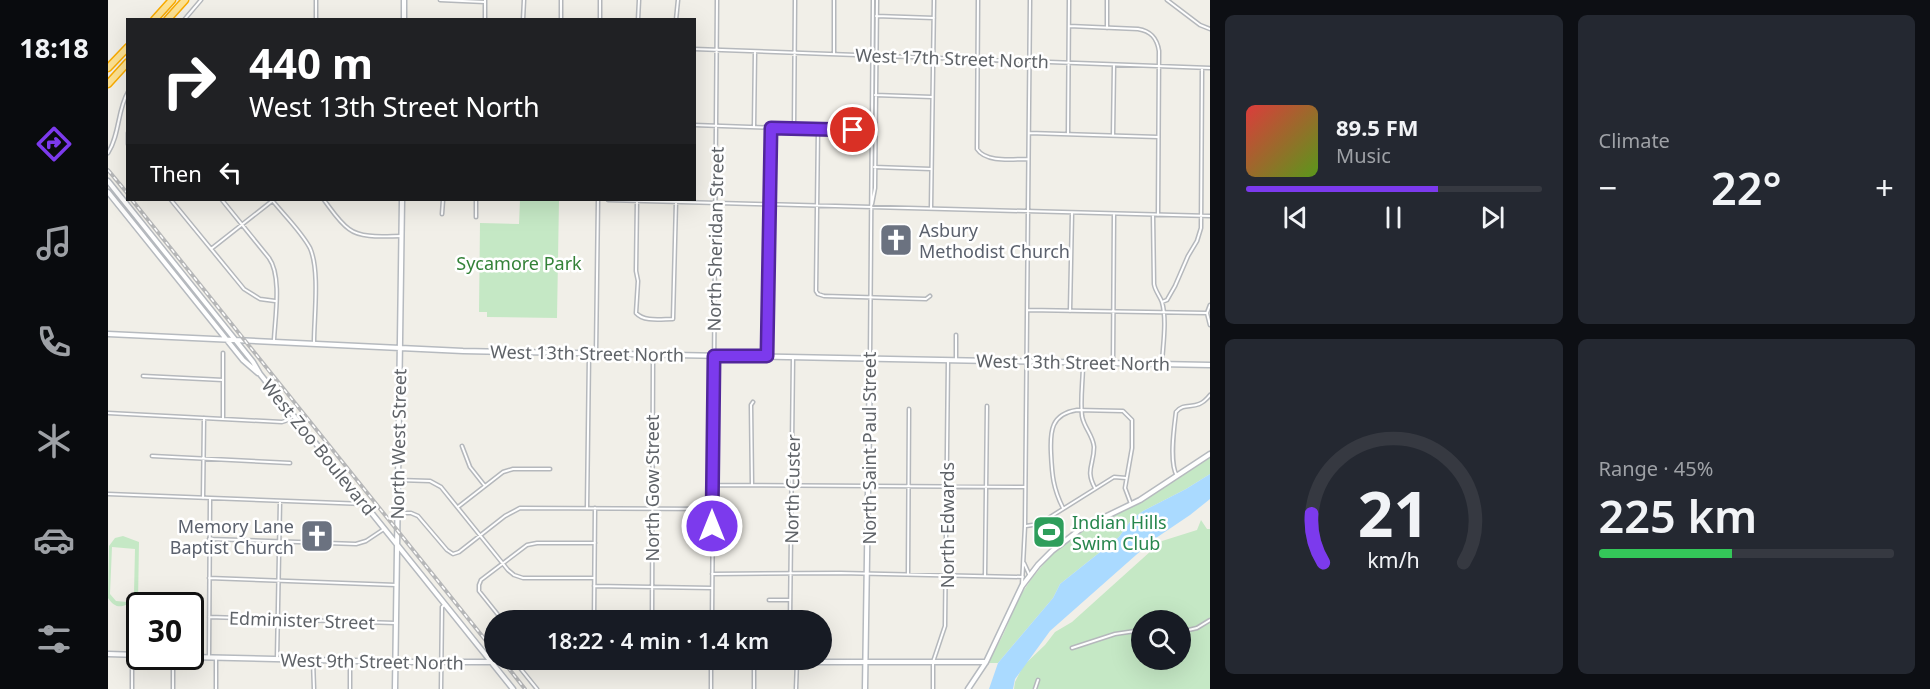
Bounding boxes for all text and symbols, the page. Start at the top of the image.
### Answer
text: 18:18 [19,29,89,66]
text: 440 m [249,34,373,91]
icon: right [150,42,228,120]
street label: West 17th Street North [855,43,1049,73]
text: West 13th Street North [249,88,540,125]
pin [827,104,878,155]
text: 89.5 FM [1336,112,1418,142]
icon: arrive [836,113,869,146]
icon: directions [33,123,75,165]
text: Climate [1599,127,1670,154]
text: Music [1336,142,1391,169]
street label: North Sheridan Street [701,146,729,332]
icon: left [214,156,247,189]
text: 22° [1711,157,1782,218]
text: Then [150,158,202,188]
text: − [1599,165,1617,210]
text: + [1875,165,1894,210]
icon: previous [1279,201,1312,234]
icon: pause [1377,201,1410,234]
icon: next [1476,201,1509,234]
place label: Asbury Methodist Church [919,218,1070,263]
icon: music [33,222,75,264]
church icon: Asbury Methodist Church [878,222,914,258]
park label: Sycamore Park [456,251,582,275]
icon: phone [33,321,75,363]
street label: West 13th Street North [490,339,684,367]
street label: West 13th Street North [976,348,1170,376]
street label: North Saint Paul Street [857,351,881,544]
street label: North West Street [385,368,411,520]
street label: West Zoo Boulevard [257,374,381,520]
street label: North Gow Street [640,414,664,562]
icon: climate [33,420,75,462]
street label: North Custer [779,433,805,544]
text: Range · 45% [1599,455,1713,482]
street label: North Edwards [935,462,959,588]
text: 21 [1358,470,1429,555]
text: 225 km [1599,485,1757,546]
position arrow [680,494,744,558]
place label: Indian Hills Swim Club [1072,510,1167,555]
place label: Memory Lane Baptist Church [170,514,294,559]
sports icon: Indian Hills Swim Club [1031,514,1067,550]
church icon: Memory Lane Baptist Church [299,518,335,554]
icon: car [33,519,75,561]
text: km/h [1367,546,1420,575]
speed limit sign: 30 [126,592,204,670]
street label: Edminister Street [229,605,376,635]
map controls [1131,610,1191,670]
button: search [1131,610,1191,670]
icon: filters [33,618,75,660]
text: 18:22 · 4 min · 1.4 km [547,625,769,655]
street label: West 9th Street North [280,647,464,675]

